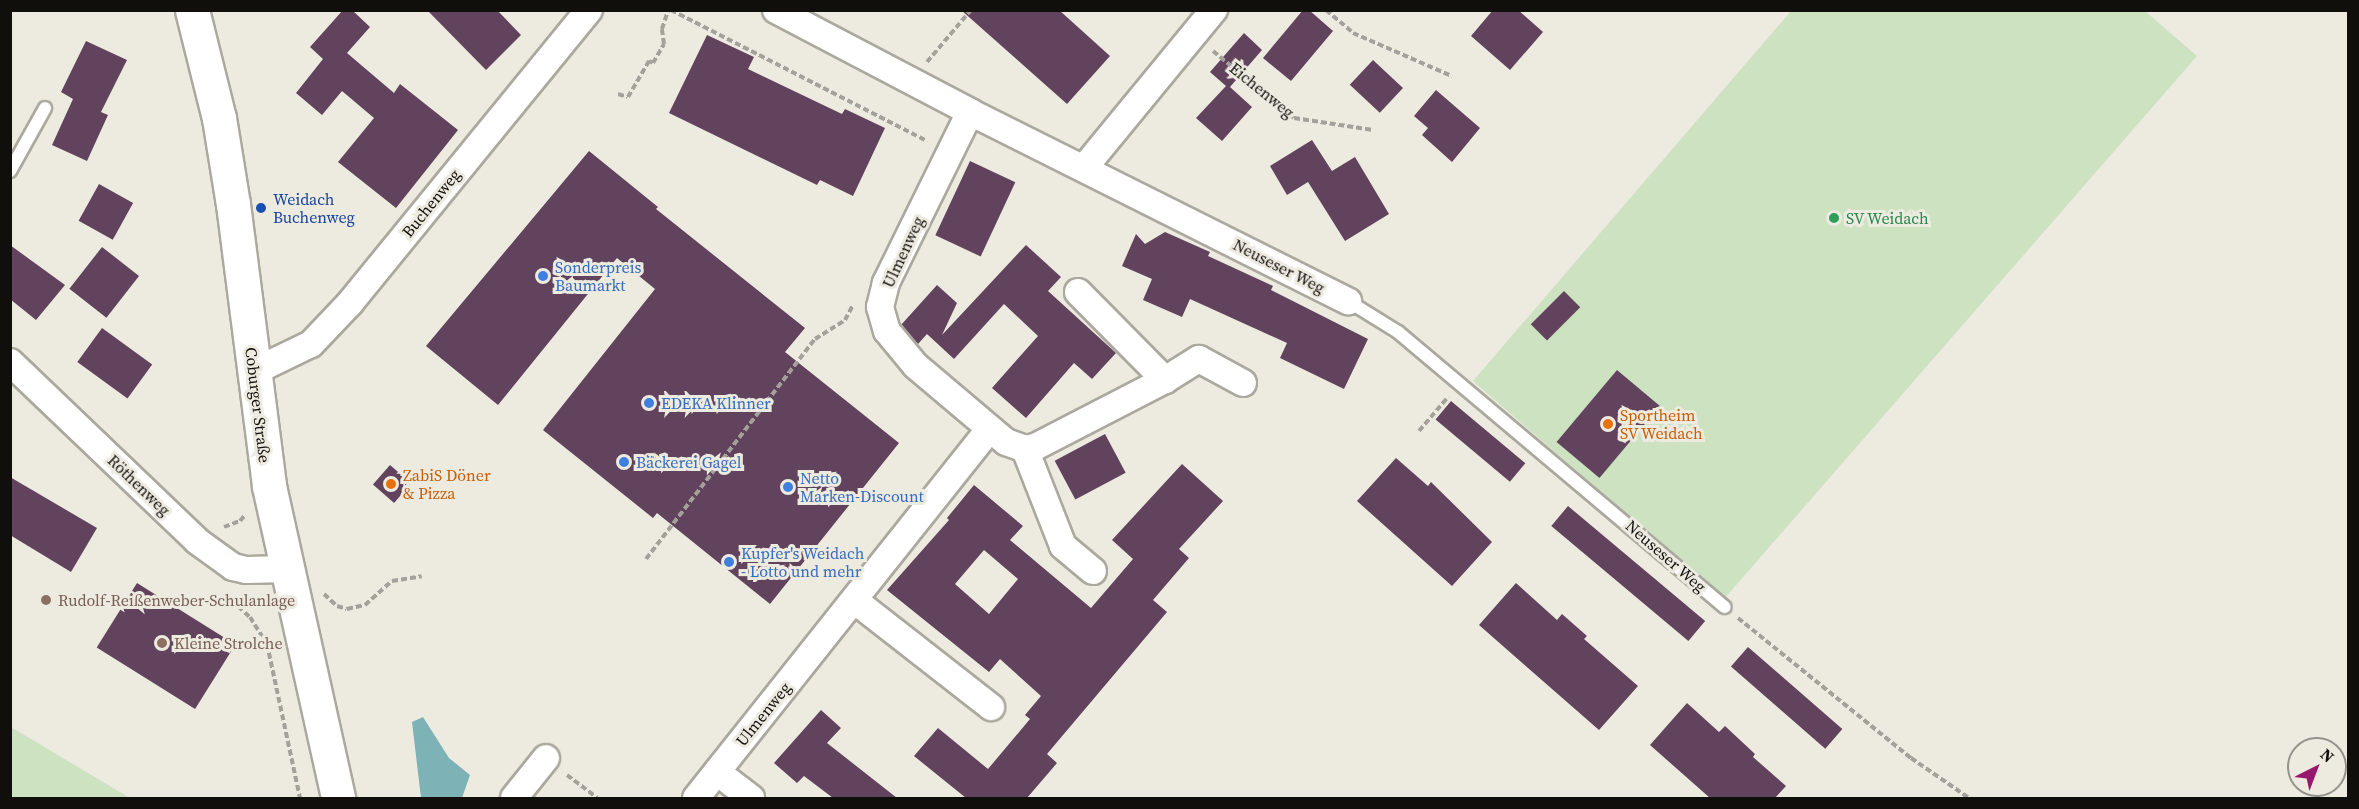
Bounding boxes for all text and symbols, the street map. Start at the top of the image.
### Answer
street label: Eichenweg [1226,58,1298,122]
street label: Buchenweg [398,165,464,241]
place label: Weidach Buchenweg [273,189,355,227]
marker: Weidach Buchenweg [254,201,268,215]
place label: SV Weidach [1846,208,1930,228]
marker: SV Weidach [1827,211,1841,225]
street label: Ulmenweg [878,213,928,291]
street label: Neuseser Weg [1230,235,1328,297]
place label: Sonderpreis Baumarkt [555,257,641,295]
marker: Sonderpreis Baumarkt [536,269,550,283]
street label: Coburger Straße [241,346,275,464]
place label: EDEKA Klinner [661,393,771,413]
marker: EDEKA Klinner [642,396,656,410]
place label: Sportheim SV Weidach [1620,405,1704,443]
marker: Sportheim SV Weidach [1601,417,1615,431]
street label: Röthenweg [104,451,174,519]
place label: Bäckerei Gagel [636,452,741,472]
marker: Bäckerei Gagel [617,455,631,469]
place label: ZabiS Döner & Pizza [403,465,491,503]
place label: Netto Marken-Discount [800,468,924,506]
marker: ZabiS Döner & Pizza [384,477,398,491]
marker: Netto Marken-Discount [781,480,795,494]
street label: Neuseser Weg [1622,516,1710,596]
place label: Kupfer's Weidach - Lotto und mehr [741,543,865,581]
marker: Kupfer's Weidach - Lotto und mehr [722,555,736,569]
place label: Rudolf-Reißenweber-Schulanlage [58,590,295,610]
marker: Rudolf-Reißenweber-Schulanlage [39,593,53,607]
place label: Kleine Strolche [174,633,283,653]
marker: Kleine Strolche [155,636,169,650]
street label: Ulmenweg [731,678,795,750]
north arrow [2287,737,2347,797]
text: N [2316,743,2339,767]

